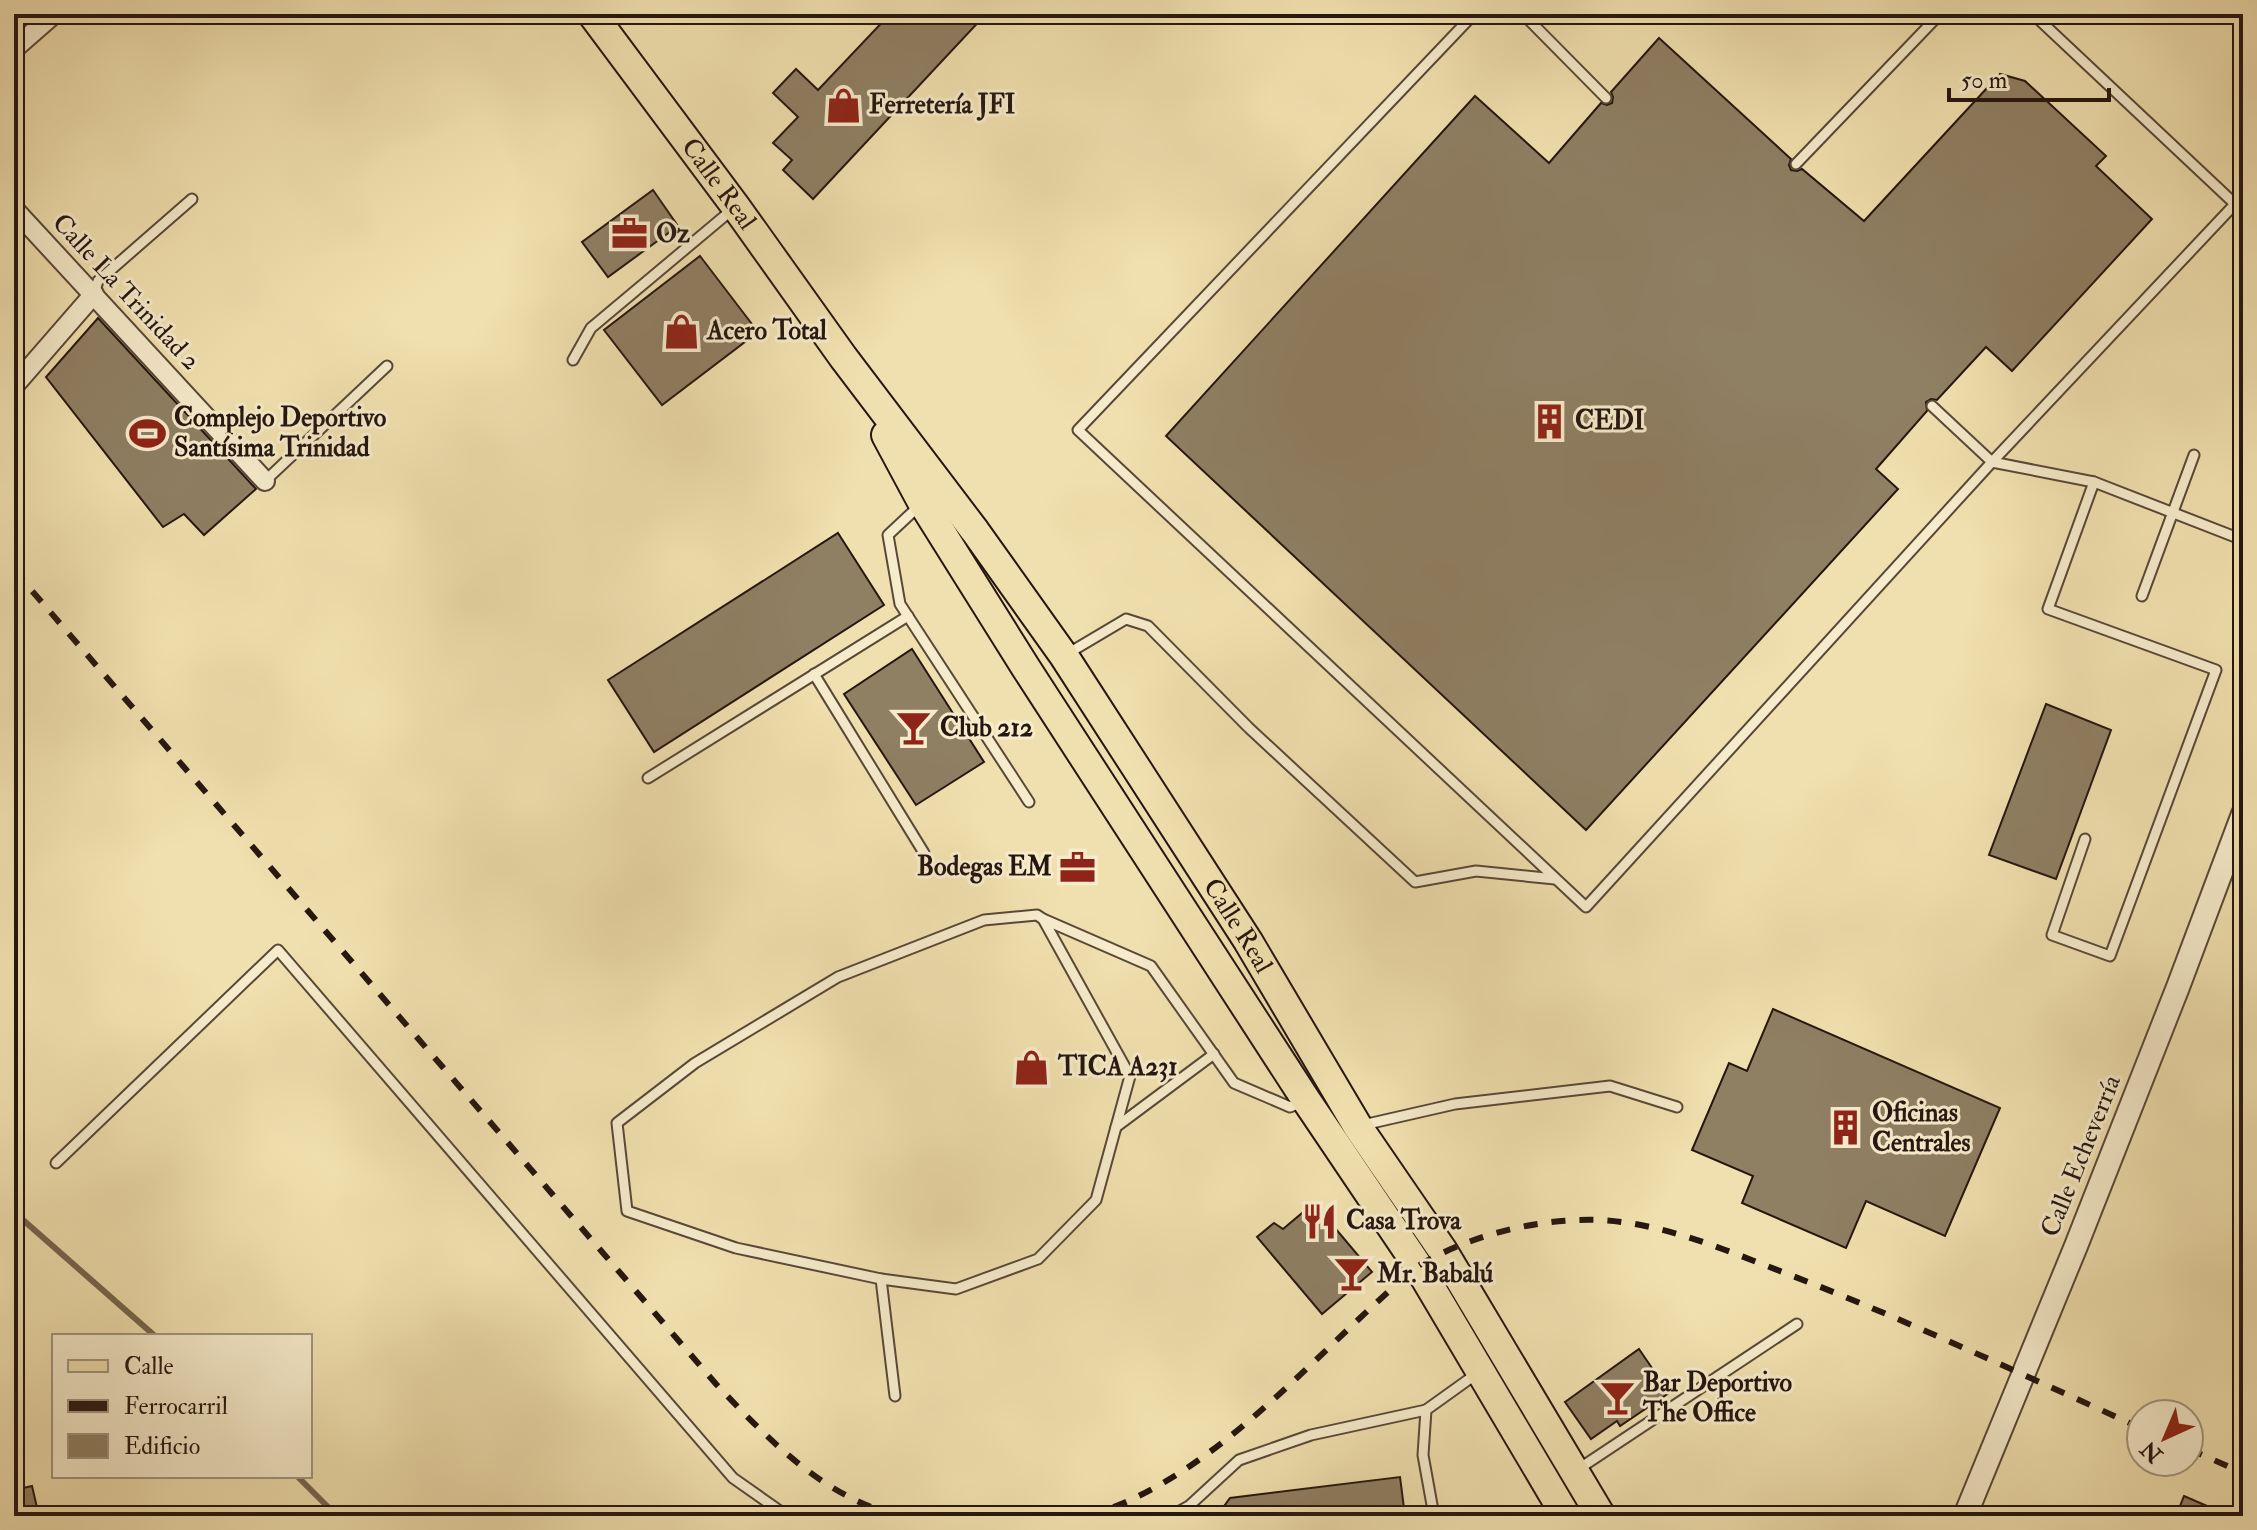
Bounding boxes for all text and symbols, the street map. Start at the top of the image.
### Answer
scale bar [1949,52,2109,102]
text: 50 m [1961,65,2008,96]
shop icon: Ferretería JFI [824,86,862,124]
place label: Ferretería JFI [869,89,1015,121]
street label: Calle Real [674,132,763,236]
street label: Calle La Trinidad 2 [45,207,207,377]
office icon: Oz [611,215,649,253]
place label: Oz [656,218,690,250]
shop icon: Acero Total [662,312,700,350]
place label: Acero Total [706,315,827,347]
place label: Complejo Deportivo Santísima Trinidad [174,402,387,464]
building icon: CEDI [1530,402,1568,440]
place label: CEDI [1575,405,1644,437]
sports icon: Complejo Deportivo Santísima Trinidad [129,414,167,452]
bar icon: Club 212 [895,709,933,747]
place label: Club 212 [940,712,1033,744]
office icon: Bodegas EM [1059,848,1097,886]
place label: Bodegas EM [917,851,1052,884]
street label: Calle Real [1196,873,1280,979]
shop icon: TICA A231 [1013,1048,1051,1086]
place label: TICA A231 [1057,1051,1178,1083]
street label: Calle Echeverría [2034,1070,2128,1242]
place label: Oficinas Centrales [1872,1097,1970,1159]
building icon: Oficinas Centrales [1827,1109,1865,1147]
restaurant icon: Casa Trova [1301,1202,1339,1240]
place label: Casa Trova [1346,1205,1462,1237]
bar icon: Mr. Babalú [1332,1255,1370,1293]
place label: Mr. Babalú [1376,1258,1494,1290]
legend [52,1334,312,1478]
text: Calle [124,1351,174,1382]
place label: Bar Deportivo The Office [1642,1367,1793,1429]
bar icon: Bar Deportivo The Office [1598,1379,1636,1417]
text: Ferrocarril [124,1391,228,1422]
north arrow [2125,1398,2205,1478]
text: Edificio [124,1431,200,1462]
text: N [2135,1435,2169,1469]

